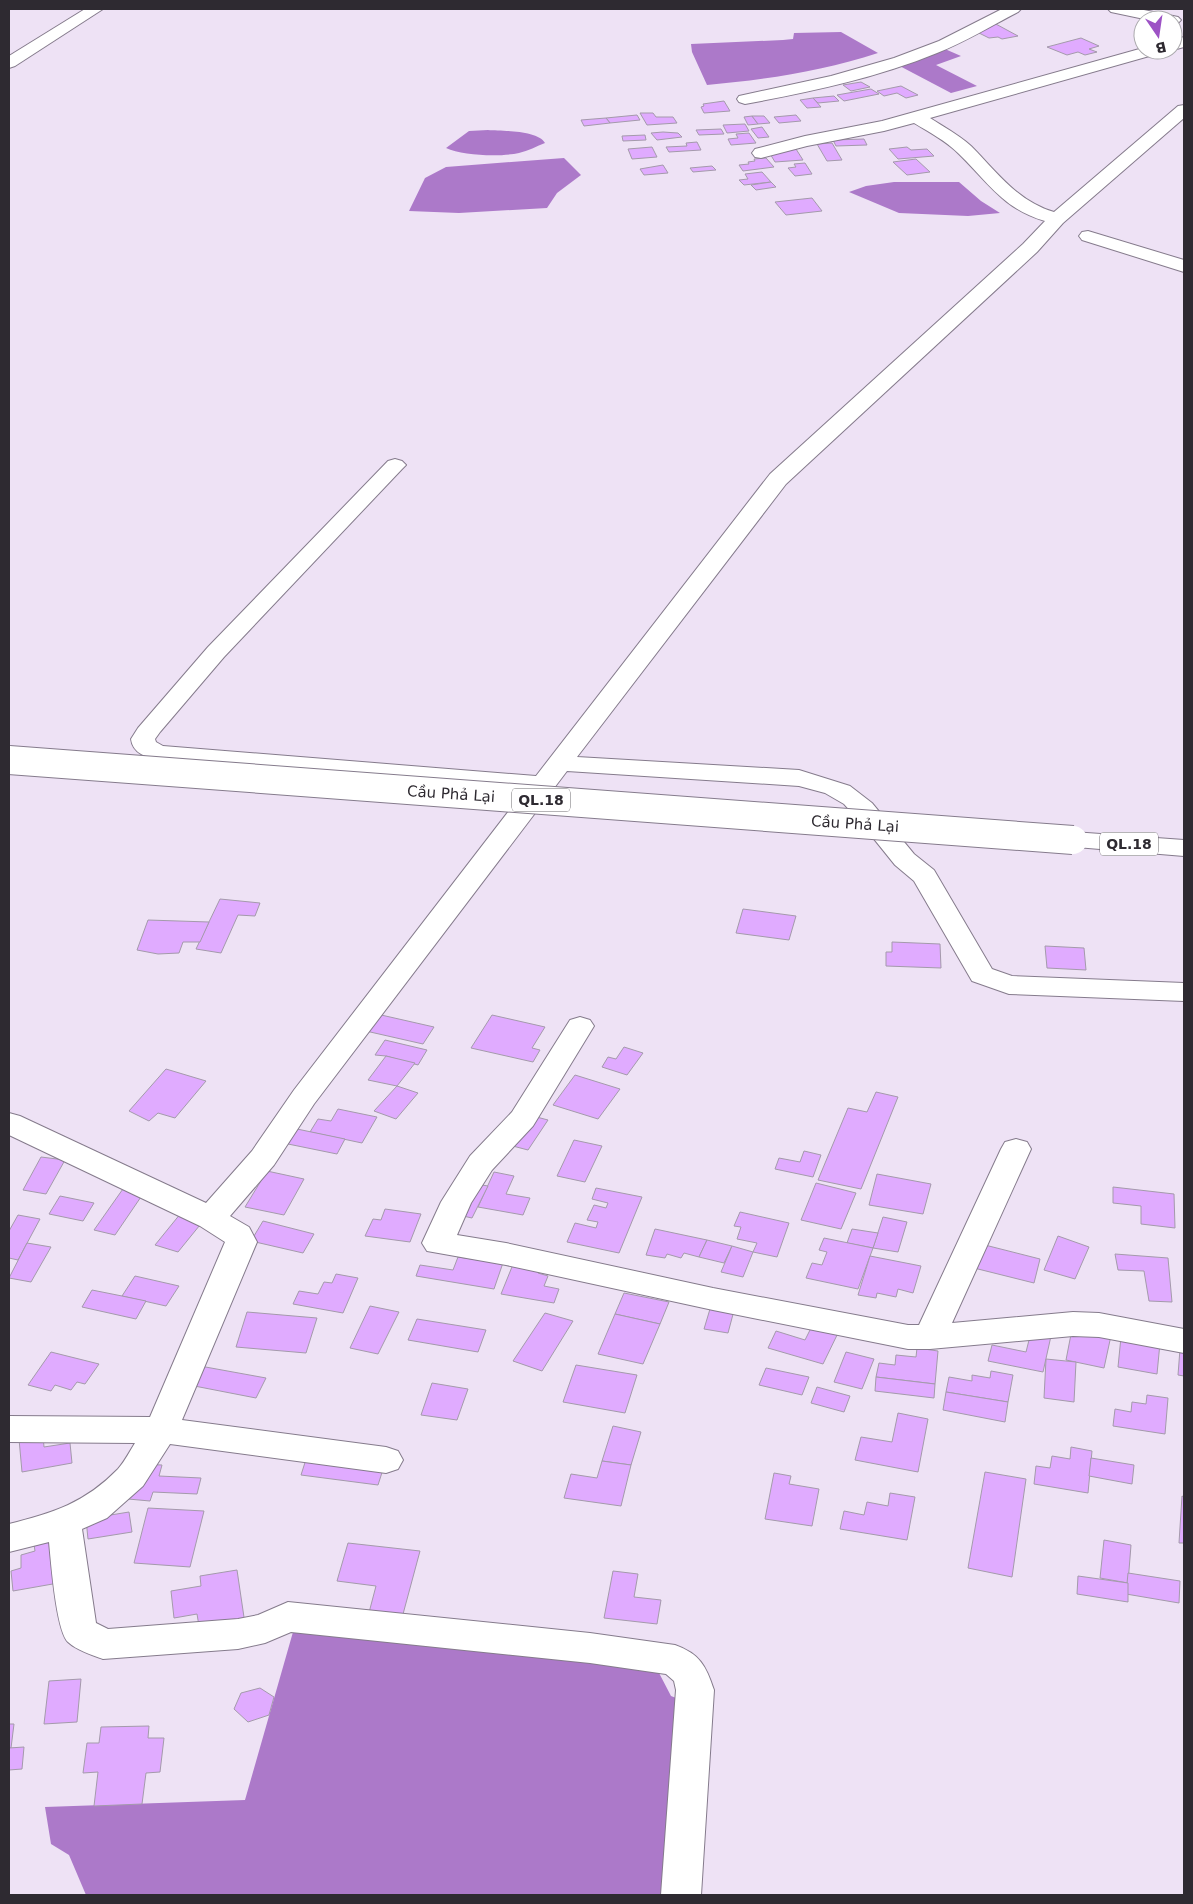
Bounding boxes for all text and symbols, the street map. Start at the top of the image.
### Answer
north arrow [1133,10,1183,60]
text: B [1154,39,1168,57]
street label: Cầu Phả Lại [406,782,496,806]
road number: QL.18 [512,788,570,812]
street label: Cầu Phả Lại [810,812,900,836]
road number: QL.18 [1100,832,1158,856]

